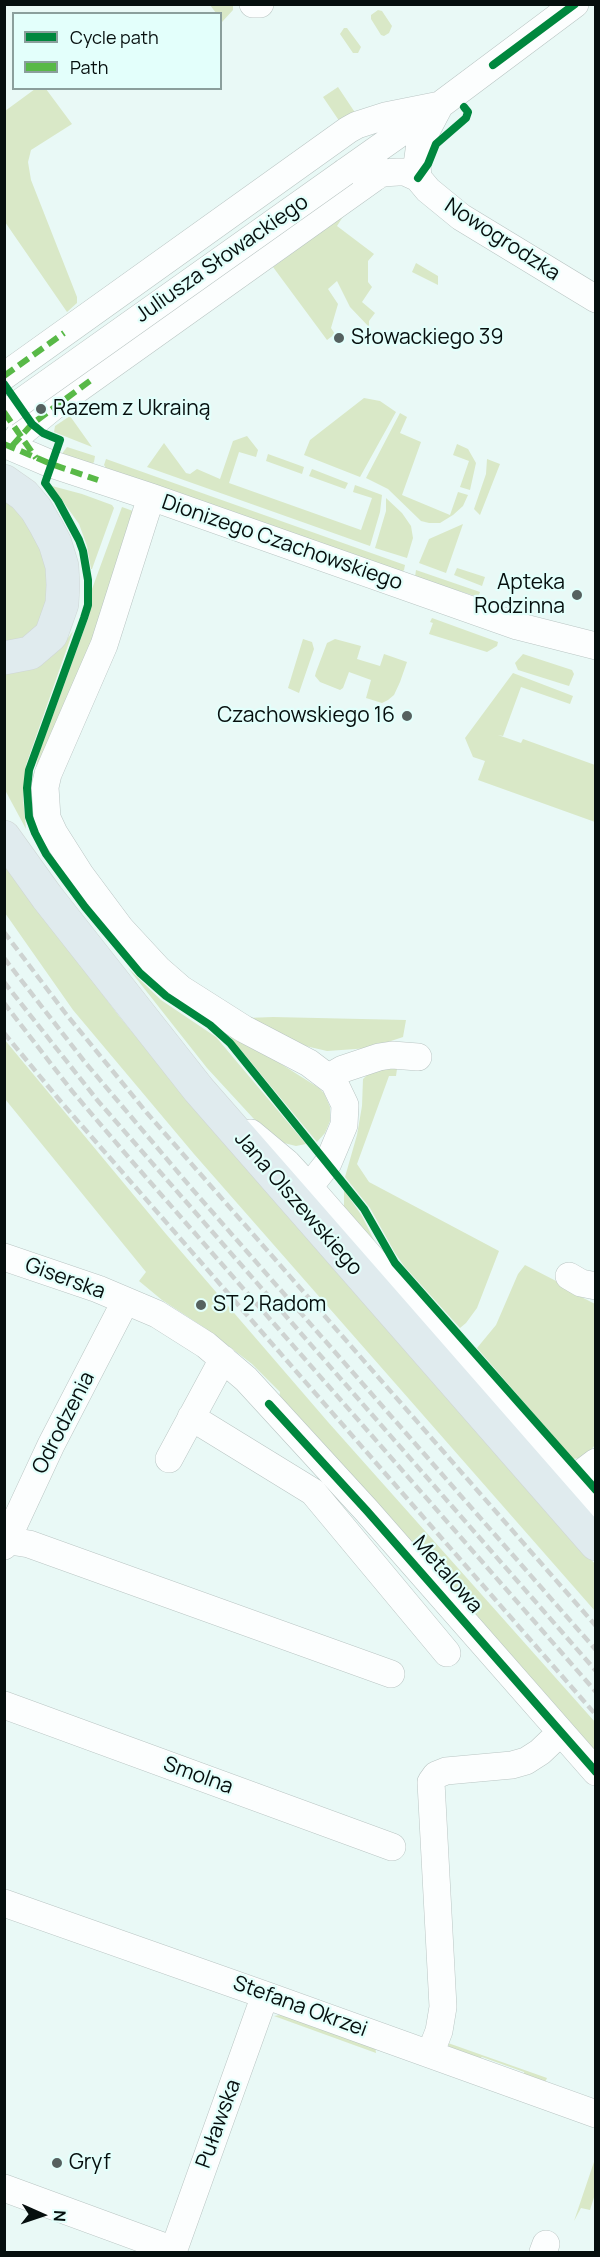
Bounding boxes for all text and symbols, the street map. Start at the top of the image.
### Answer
legend [12,12,222,90]
text: Cycle path [70,25,159,49]
text: Path [70,55,108,79]
street label: Juliusza Słowackiego [131,190,313,328]
street label: Nowogrodzka [440,193,564,287]
place label: Słowackiego 39 [351,325,503,351]
marker: Słowackiego 39 [332,331,346,345]
place label: Razem z Ukrainą [53,396,210,422]
marker: Razem z Ukrainą [34,402,48,416]
street label: Dionizego Czachowskiego [158,490,406,596]
place label: Apteka Rodzinna [474,570,565,620]
marker: Apteka Rodzinna [570,588,584,602]
place label: Czachowskiego 16 [217,703,395,729]
marker: Czachowskiego 16 [400,709,414,723]
street label: Jana Olszewskiego [229,1127,367,1281]
street label: Giserska [22,1253,108,1305]
place label: ST 2 Radom [213,1292,326,1318]
marker: ST 2 Radom [194,1298,208,1312]
street label: Odrodzenia [28,1368,100,1478]
street label: Metalowa [407,1531,487,1619]
street label: Smolna [160,1752,236,1800]
street label: Stefana Okrzei [229,1971,371,2043]
street label: Puławska [191,2076,247,2172]
place label: Gryf [69,2150,111,2176]
marker: Gryf [50,2156,64,2170]
north arrow [12,2185,72,2245]
text: N [49,2210,71,2222]

